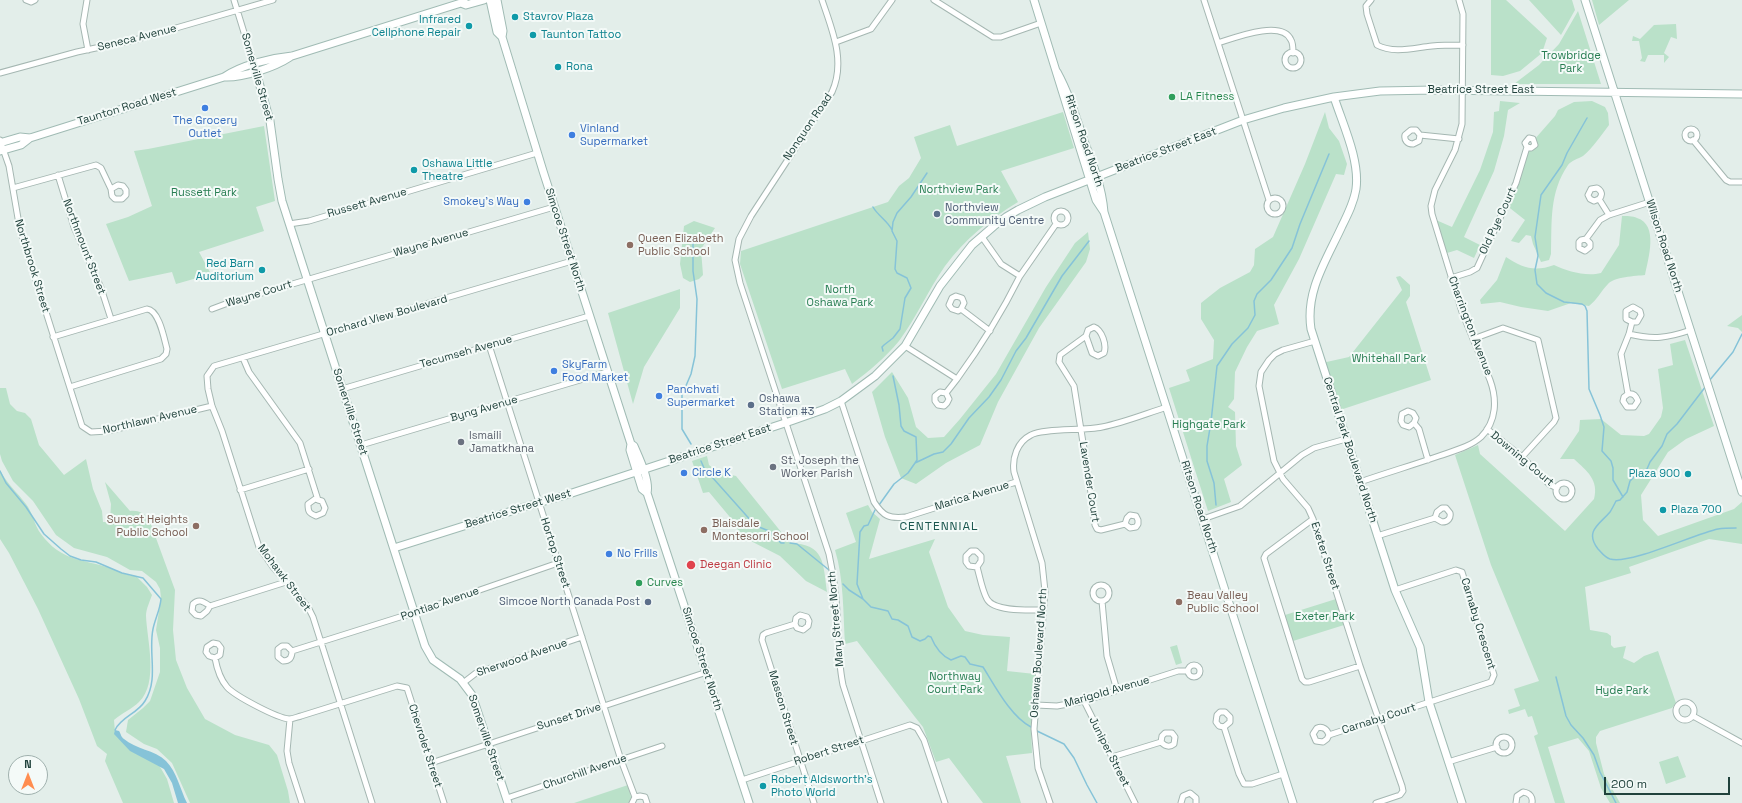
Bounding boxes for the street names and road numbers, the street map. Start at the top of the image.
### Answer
street label: Seneca Avenue [96,22,178,54]
street label: Somerville Street [238,32,276,122]
street label: Beatrice Street East [1427,83,1535,97]
street label: Taunton Road West [76,86,178,128]
street label: Nonquon Road [781,91,835,163]
street label: Ritson Road North [1062,93,1106,189]
street label: Beatrice Street East [1114,125,1218,175]
street label: Russett Avenue [326,185,408,221]
street label: Old Pye Court [1477,185,1519,257]
street label: Simcoe Street North [542,187,588,293]
street label: Northmount Street [60,197,108,297]
street label: Wilson Road North [1643,198,1685,294]
street label: Northbrook Street [12,218,52,314]
street label: Wayne Avenue [392,226,470,260]
street label: Charrington Avenue [1445,275,1495,377]
street label: Wayne Court [224,278,294,310]
street label: Orchard View Boulevard [325,292,449,340]
street label: Tecumseh Avenue [418,333,514,371]
street label: Somerville Street [330,367,370,457]
street label: Central Park Boulevard North [1320,375,1380,525]
street label: Byng Avenue [449,393,519,425]
street label: Northlawn Avenue [102,403,198,437]
street label: Beatrice Street East [667,421,773,467]
street label: Downing Court [1488,429,1556,489]
street label: Lavender Court [1076,441,1102,523]
street label: Ritson Road North [1178,459,1220,555]
street label: Marica Avenue [933,478,1011,514]
street label: Beatrice Street West [463,486,573,532]
street label: Hortop Street [537,516,573,590]
street label: Exeter Street [1308,520,1342,592]
street label: Mohawk Street [255,542,313,614]
street label: Mary Street North [825,571,847,667]
street label: Carnaby Crescent [1458,577,1498,671]
street label: Pontiac Avenue [399,584,481,624]
street label: Oshawa Boulevard North [1028,588,1050,718]
street label: Simcoe Street North [679,606,725,712]
street label: Sherwood Avenue [475,636,569,680]
street label: Masson Street [765,669,801,747]
street label: Marigold Avenue [1063,674,1151,710]
street label: Somerville Street [465,693,507,783]
street label: Sunset Drive [535,700,603,734]
street label: Carnaby Court [1340,701,1418,737]
street label: Chevrolet Street [405,702,445,790]
street label: Juniper Street [1086,715,1132,789]
street label: Robert Street [792,733,866,769]
street label: Churchill Avenue [541,752,629,792]

